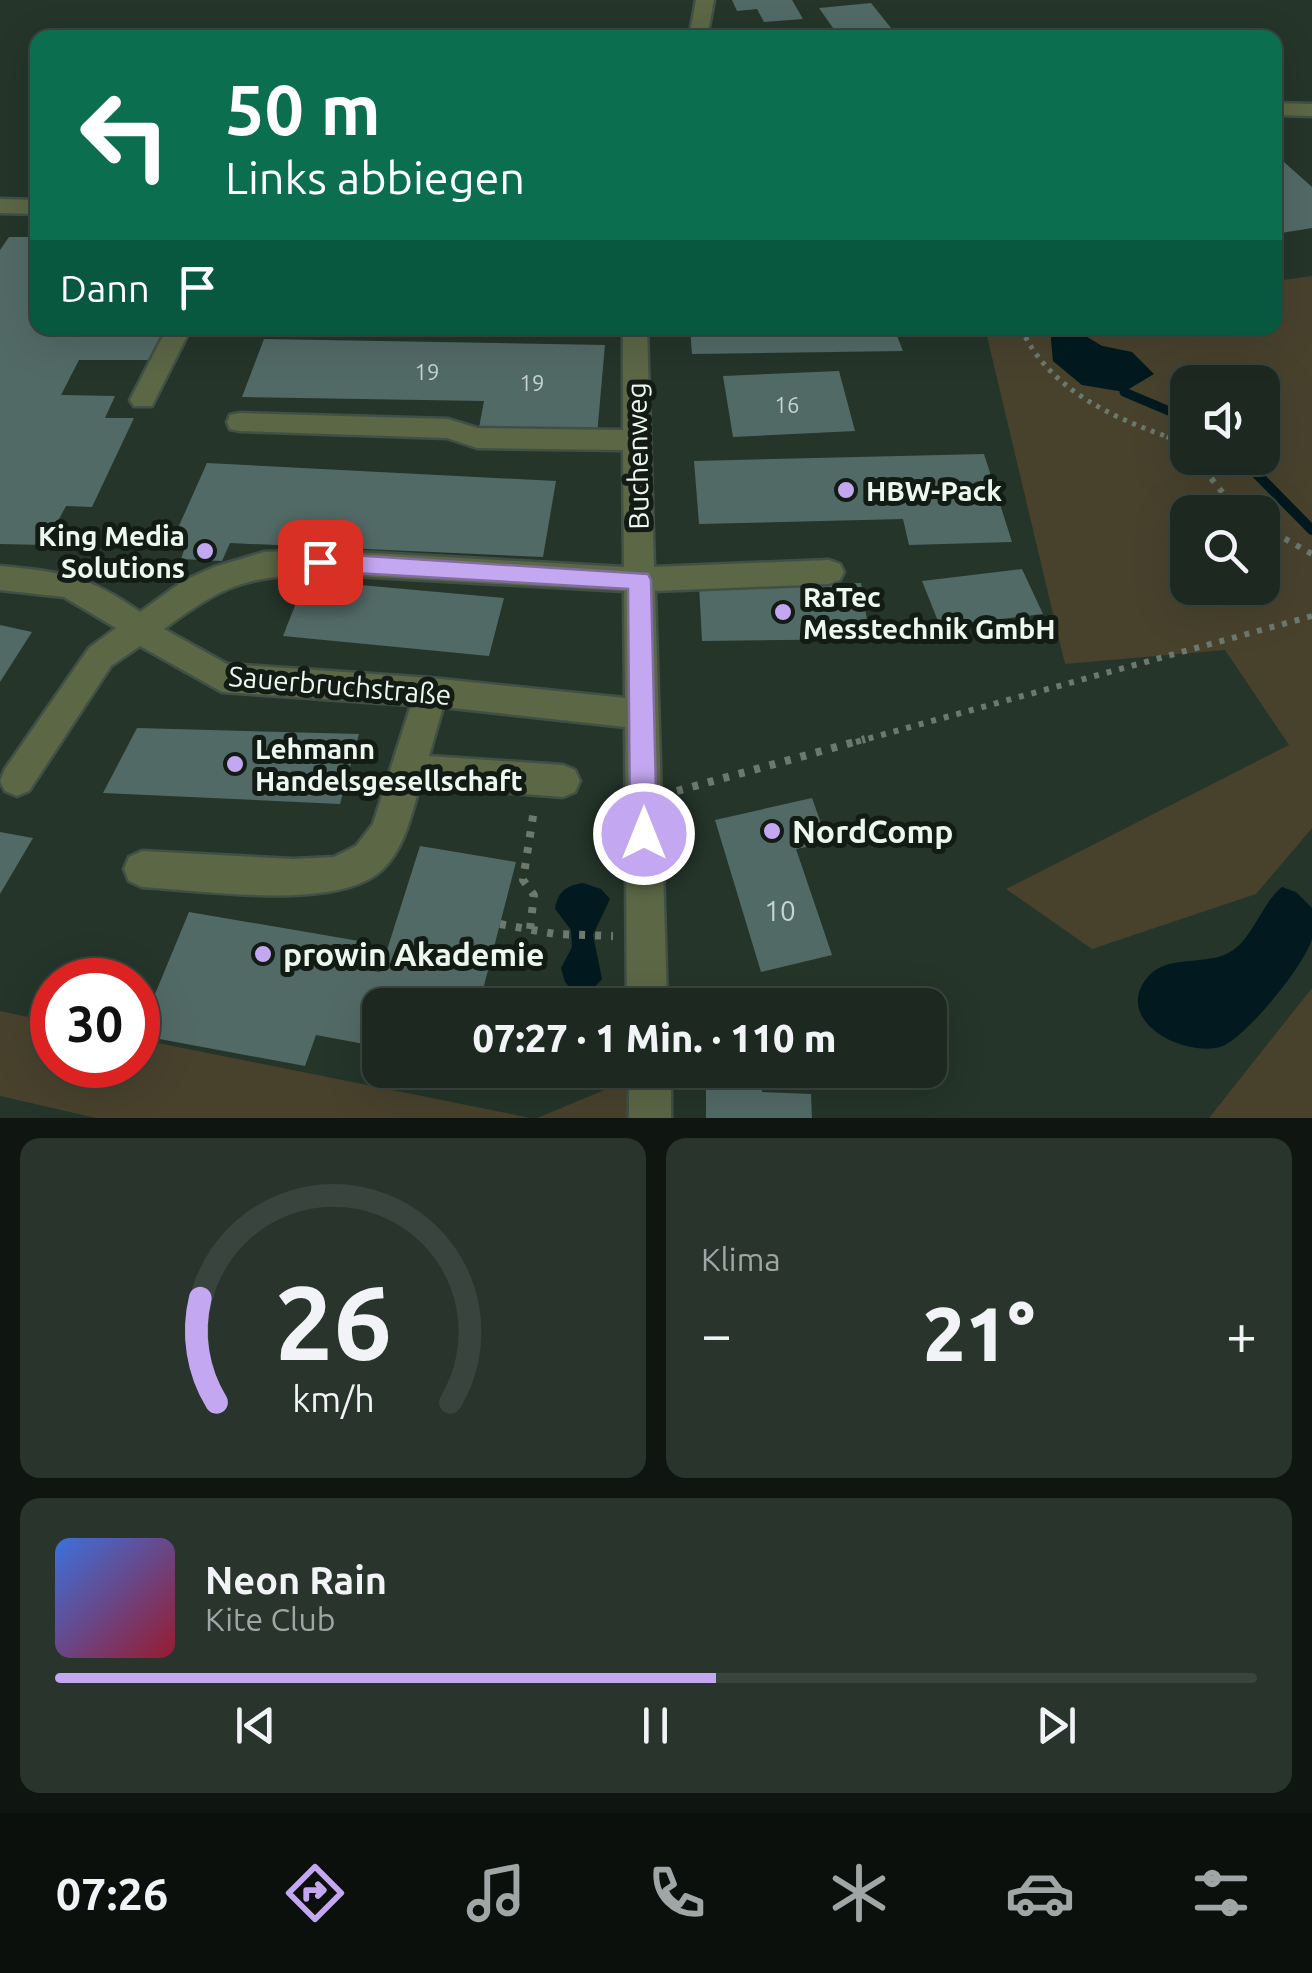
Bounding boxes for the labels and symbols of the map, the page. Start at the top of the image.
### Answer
house number: 19 [415,359,439,384]
house number: 19 [520,370,544,395]
street label: Buchenweg [620,382,654,530]
house number: 16 [775,392,799,417]
place label: HBW-Pack [866,475,1002,506]
marker: HBW-Pack [835,479,857,501]
place label: King Media Solutions [38,520,185,583]
pin [278,520,363,605]
marker: King Media Solutions [194,540,216,562]
place label: RaTec Messtechnik GmbH [803,581,1055,644]
marker: RaTec Messtechnik GmbH [772,601,794,623]
street label: Sauerbruchstraße [227,660,453,710]
place label: Lehmann Handelsgesellschaft [255,733,523,796]
marker: Lehmann Handelsgesellschaft [224,753,246,775]
position arrow [592,782,696,886]
place label: NordComp [792,813,953,849]
marker: NordComp [761,820,783,842]
house number: 10 [764,895,796,926]
place label: prowin Akademie [283,936,544,972]
marker: prowin Akademie [252,943,274,965]
speed limit sign: 30 [30,958,160,1088]

